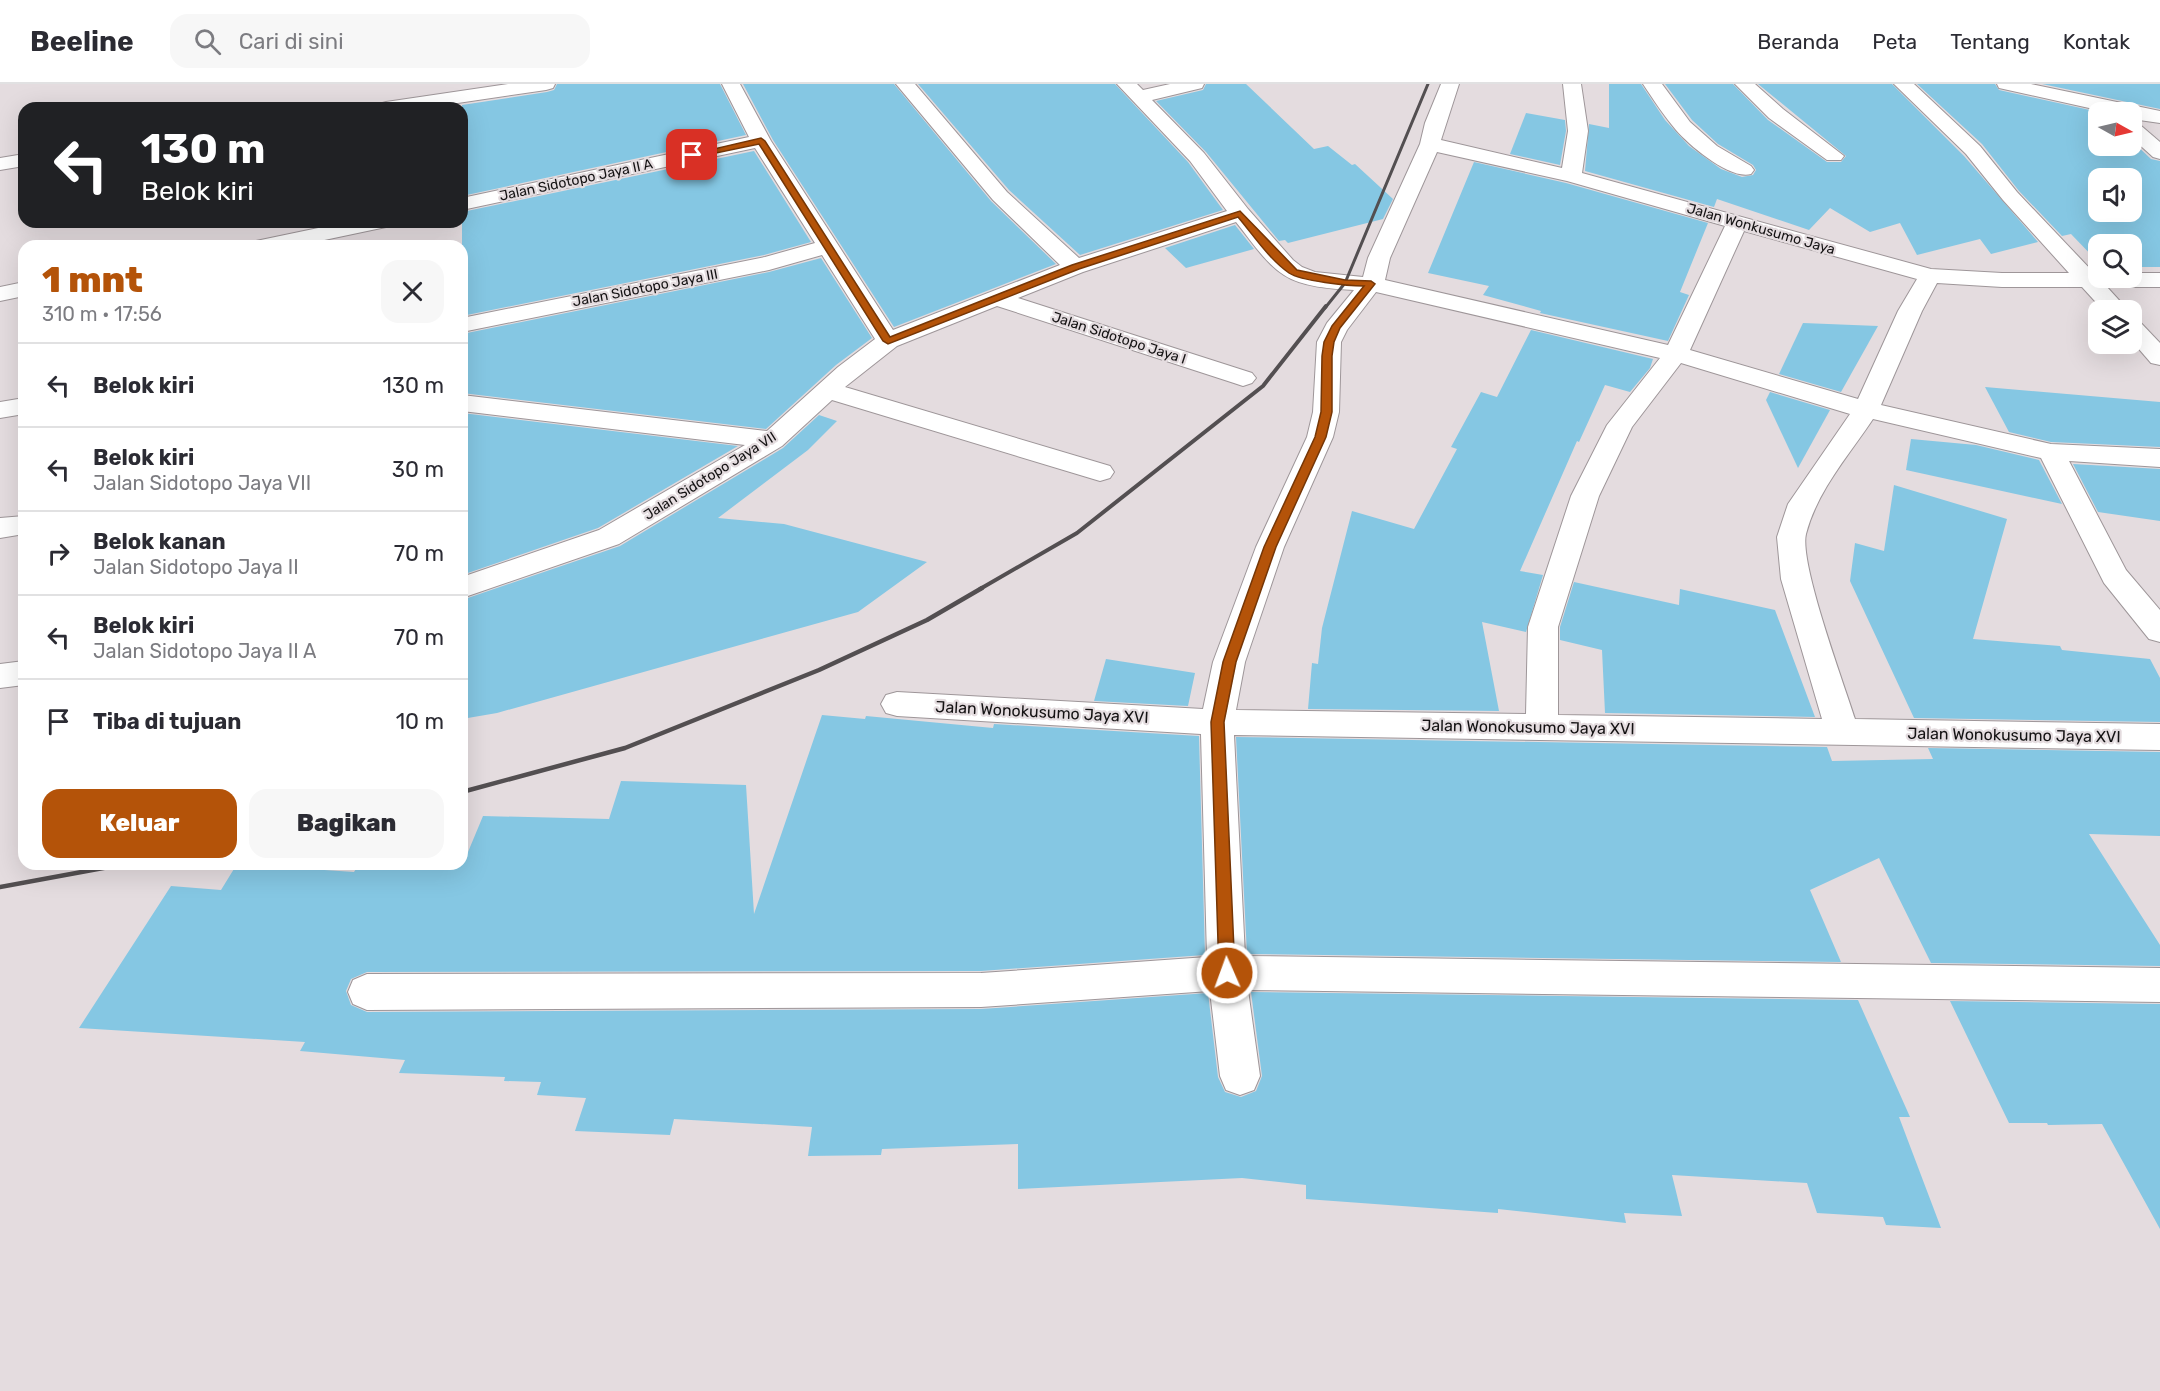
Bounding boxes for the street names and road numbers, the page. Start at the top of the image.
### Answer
street label: Jalan Sidotopo Jaya II A [498,155,655,205]
street label: Jalan Wonkusumo Jaya [1685,200,1837,258]
street label: Jalan Sidotopo Jaya III [571,266,719,310]
street label: Jalan Sidotopo Jaya I [1050,308,1188,368]
street label: Jalan Sidotopo Jaya VII [641,428,779,524]
street label: Jalan Wonokusumo Jaya XVI [935,697,1149,727]
street label: Jalan Wonokusumo Jaya XVI [1421,716,1635,738]
street label: Jalan Wonokusumo Jaya XVI [1907,724,2121,746]

